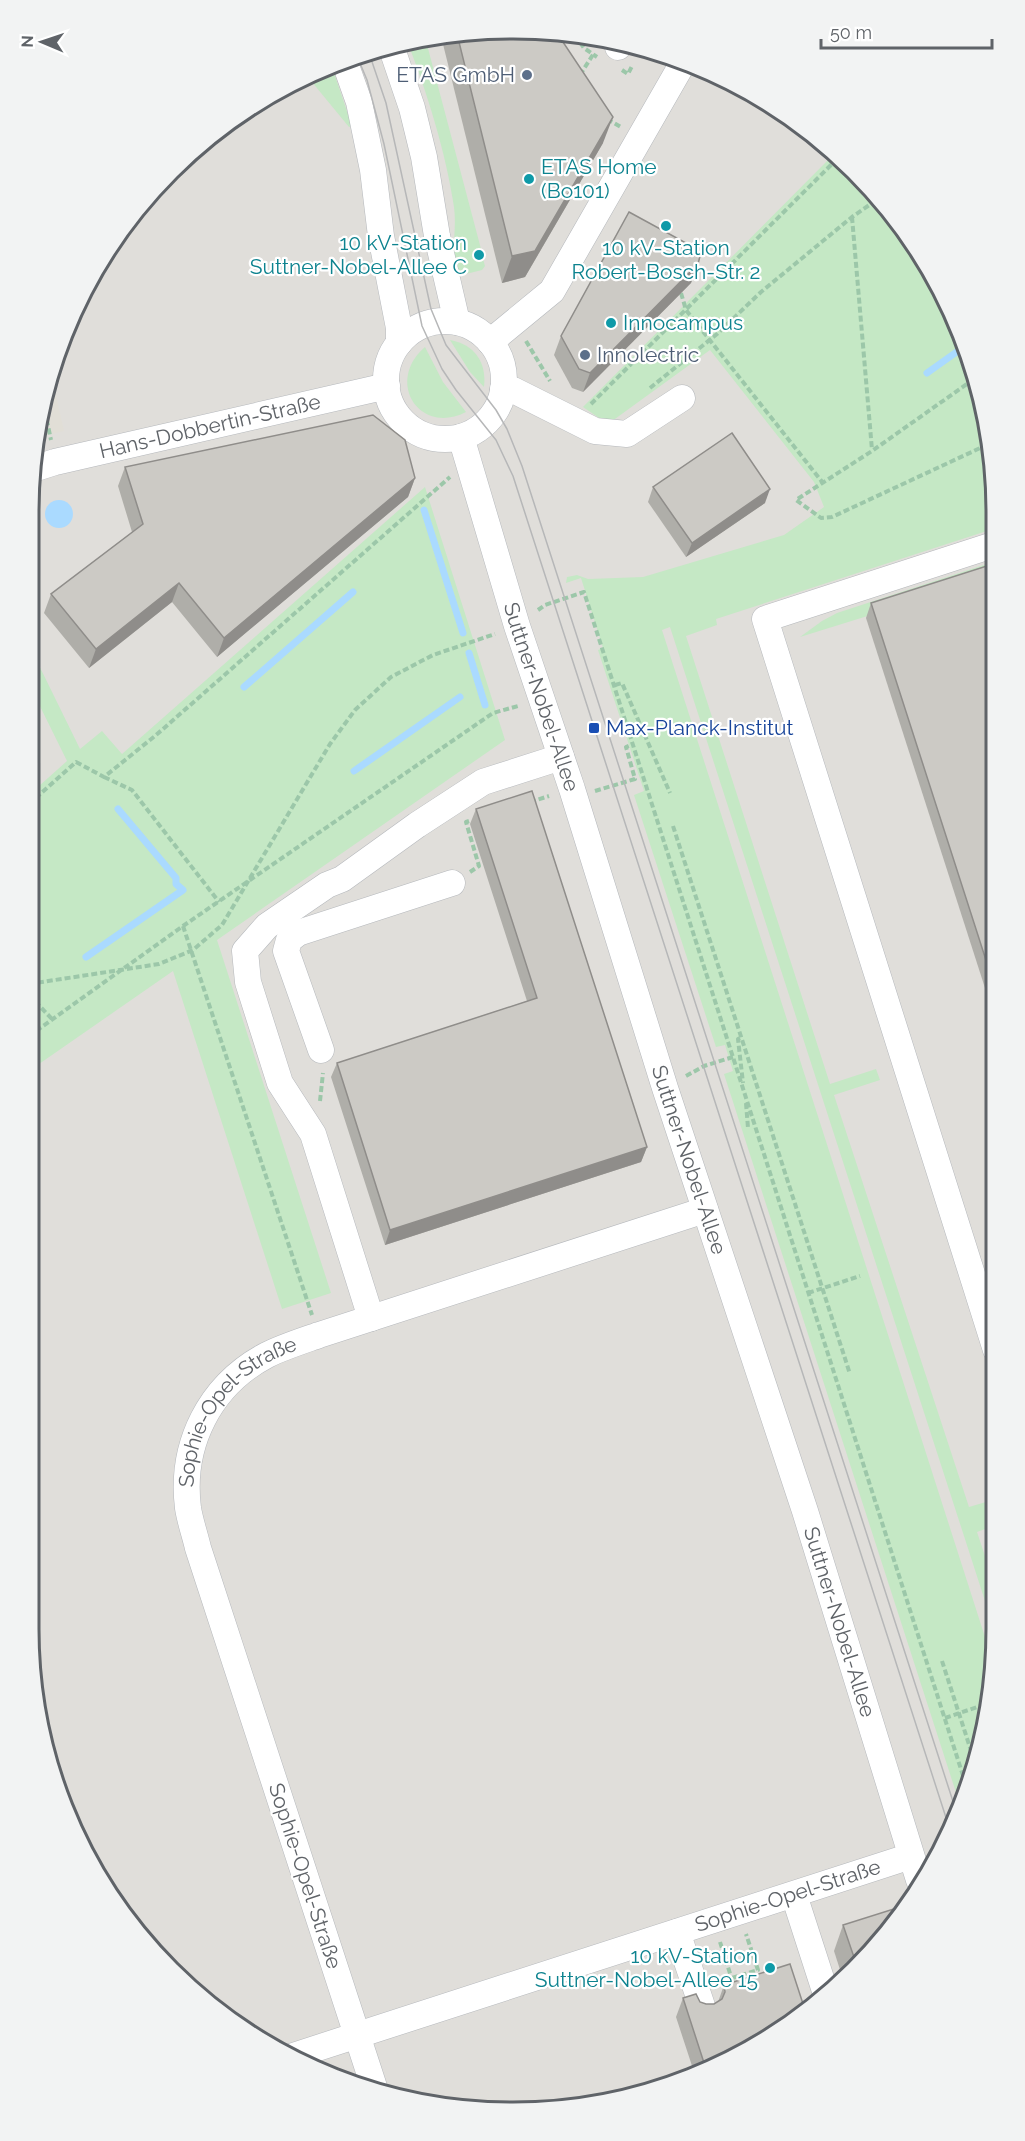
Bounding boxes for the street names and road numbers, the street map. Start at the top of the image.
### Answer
street label: Hans-Dobbertin-Straße [97,389,323,463]
street label: Suttner-Nobel-Allee [499,599,585,794]
street label: Suttner-Nobel-Allee [647,1062,732,1257]
street label: Sophie-Opel-Straße [174,1331,300,1488]
street label: Suttner-Nobel-Allee [799,1524,881,1720]
street label: Sophie-Opel-Straße [264,1780,347,1972]
street label: Sophie-Opel-Straße [692,1854,884,1937]

